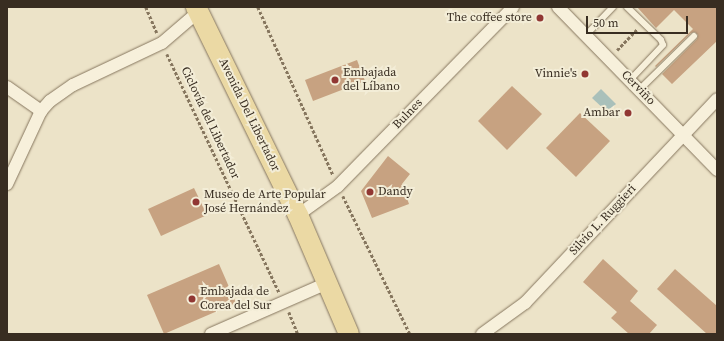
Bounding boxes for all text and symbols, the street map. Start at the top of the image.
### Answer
scale bar [588,8,690,34]
place label: The coffee store [447,11,532,25]
marker: The coffee store [535,13,545,23]
text: 50 m [593,15,619,31]
street label: Avenida Del Libertador [215,56,283,174]
street label: Ciclovía del Libertador [178,65,242,181]
place label: Embajada del Líbano [343,66,400,94]
place label: Vinnie's [535,67,577,81]
street label: Cerviño [618,68,658,108]
marker: Vinnie's [580,69,590,79]
marker: Embajada del Líbano [330,75,340,85]
street label: Bulnes [390,96,426,132]
place label: Ambar [583,106,620,120]
marker: Ambar [623,108,633,118]
street label: Silvio L. Ruggieri [567,182,639,258]
place label: Dandy [378,185,413,199]
marker: Dandy [365,187,375,197]
place label: Museo de Arte Popular José Hernández [204,188,326,216]
marker: Museo de Arte Popular José Hernández [191,197,201,207]
place label: Embajada de Corea del Sur [200,285,271,313]
marker: Embajada de Corea del Sur [187,294,197,304]

